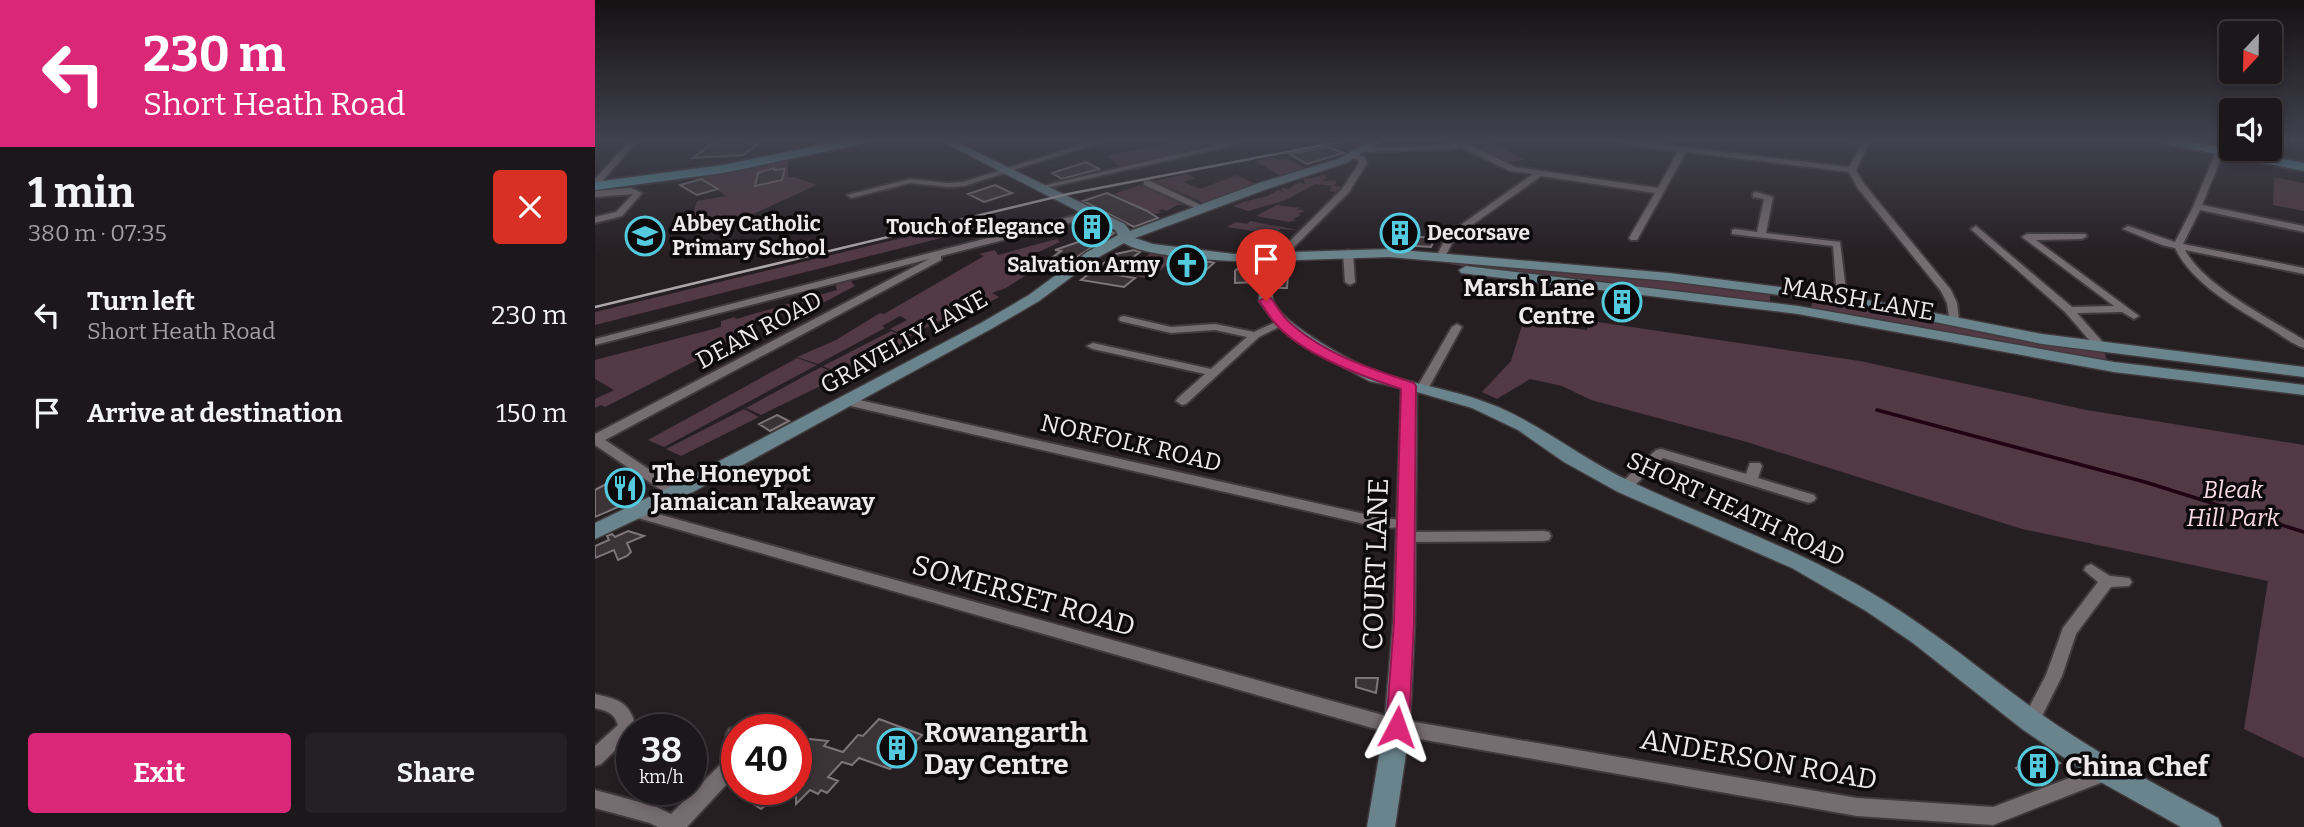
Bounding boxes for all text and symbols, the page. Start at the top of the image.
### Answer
north arrow [2219,21,2282,84]
map controls [2219,21,2282,161]
text: 230 m [143,25,286,84]
icon: left [28,28,119,119]
text: Short Heath Road [143,85,405,123]
button: sound [2219,98,2282,161]
text: 1 min [28,168,134,218]
button: close [493,170,567,244]
building icon: Touch of Elegance [1071,206,1113,248]
place label: Abbey Catholic Primary School [672,211,826,261]
building icon: Decorsave [1379,212,1421,254]
place label: Touch of Elegance [886,214,1065,240]
school or university icon: Abbey Catholic Primary School [624,215,666,257]
text: 380 m · 07:35 [28,219,167,247]
place label: Decorsave [1427,220,1530,246]
pin [1236,229,1296,301]
icon: arrive [1247,240,1285,278]
church icon: Salvation Army [1166,244,1208,286]
place label: Salvation Army [1007,252,1160,278]
street label: MARSH LANE [1780,272,1936,326]
place label: Marsh Lane Centre [1463,274,1595,330]
building icon: Marsh Lane Centre [1601,281,1643,323]
street label: DEAN ROAD [691,285,827,375]
street label: GRAVELLY LANE [816,285,992,399]
text: Turn left [87,286,195,317]
icon: left [28,296,66,334]
text: 230 m [491,300,567,331]
text: Short Heath Road [87,317,276,345]
icon: arrive [28,394,66,432]
text: Arrive at destination [87,398,342,429]
text: 150 m [496,398,567,429]
street label: NORFOLK ROAD [1038,409,1224,477]
street label: SHORT HEATH ROAD [1623,446,1849,572]
place label: The Honeypot Jamaican Takeaway [650,460,876,516]
restaurant icon: The Honeypot Jamaican Takeaway [604,467,646,509]
park label: Bleak Hill Park [2186,476,2281,532]
street label: COURT LANE [1356,477,1395,651]
street label: SOMERSET ROAD [909,548,1139,643]
position arrow [1360,690,1434,764]
speed limit sign: 40 [721,714,812,805]
place label: Rowangarth Day Centre [924,716,1088,781]
street label: ANDERSON ROAD [1638,722,1880,797]
building icon: Rowangarth Day Centre [876,727,918,769]
text: 38 [641,729,682,771]
button: Exit [28,733,291,813]
button: Share [305,733,567,813]
building icon: China Chef [2017,745,2059,787]
place label: China Chef [2065,750,2211,783]
text: km/h [639,766,684,788]

